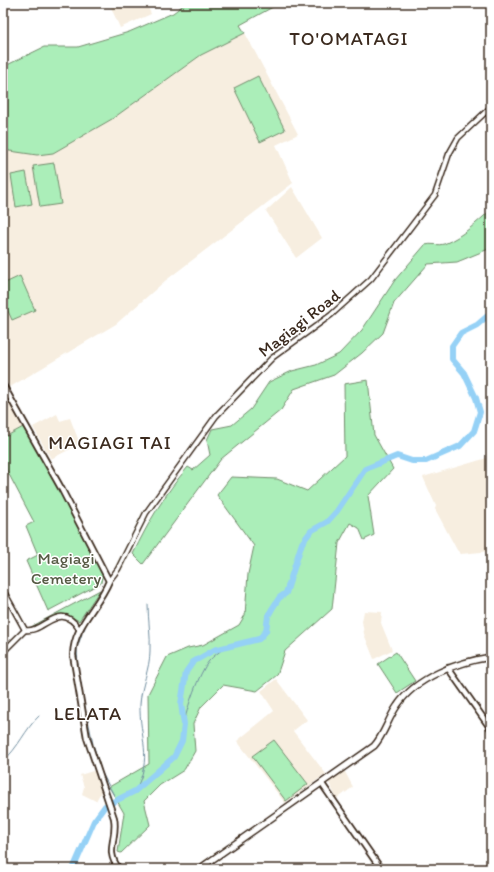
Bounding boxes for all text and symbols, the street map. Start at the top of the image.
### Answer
district label: TO'OMATAGI [289,27,409,50]
street label: Magiagi Road [254,285,344,361]
district label: MAGIAGI TAI [48,431,172,454]
park label: Magiagi Cemetery [31,548,101,588]
district label: LELATA [54,702,122,725]

